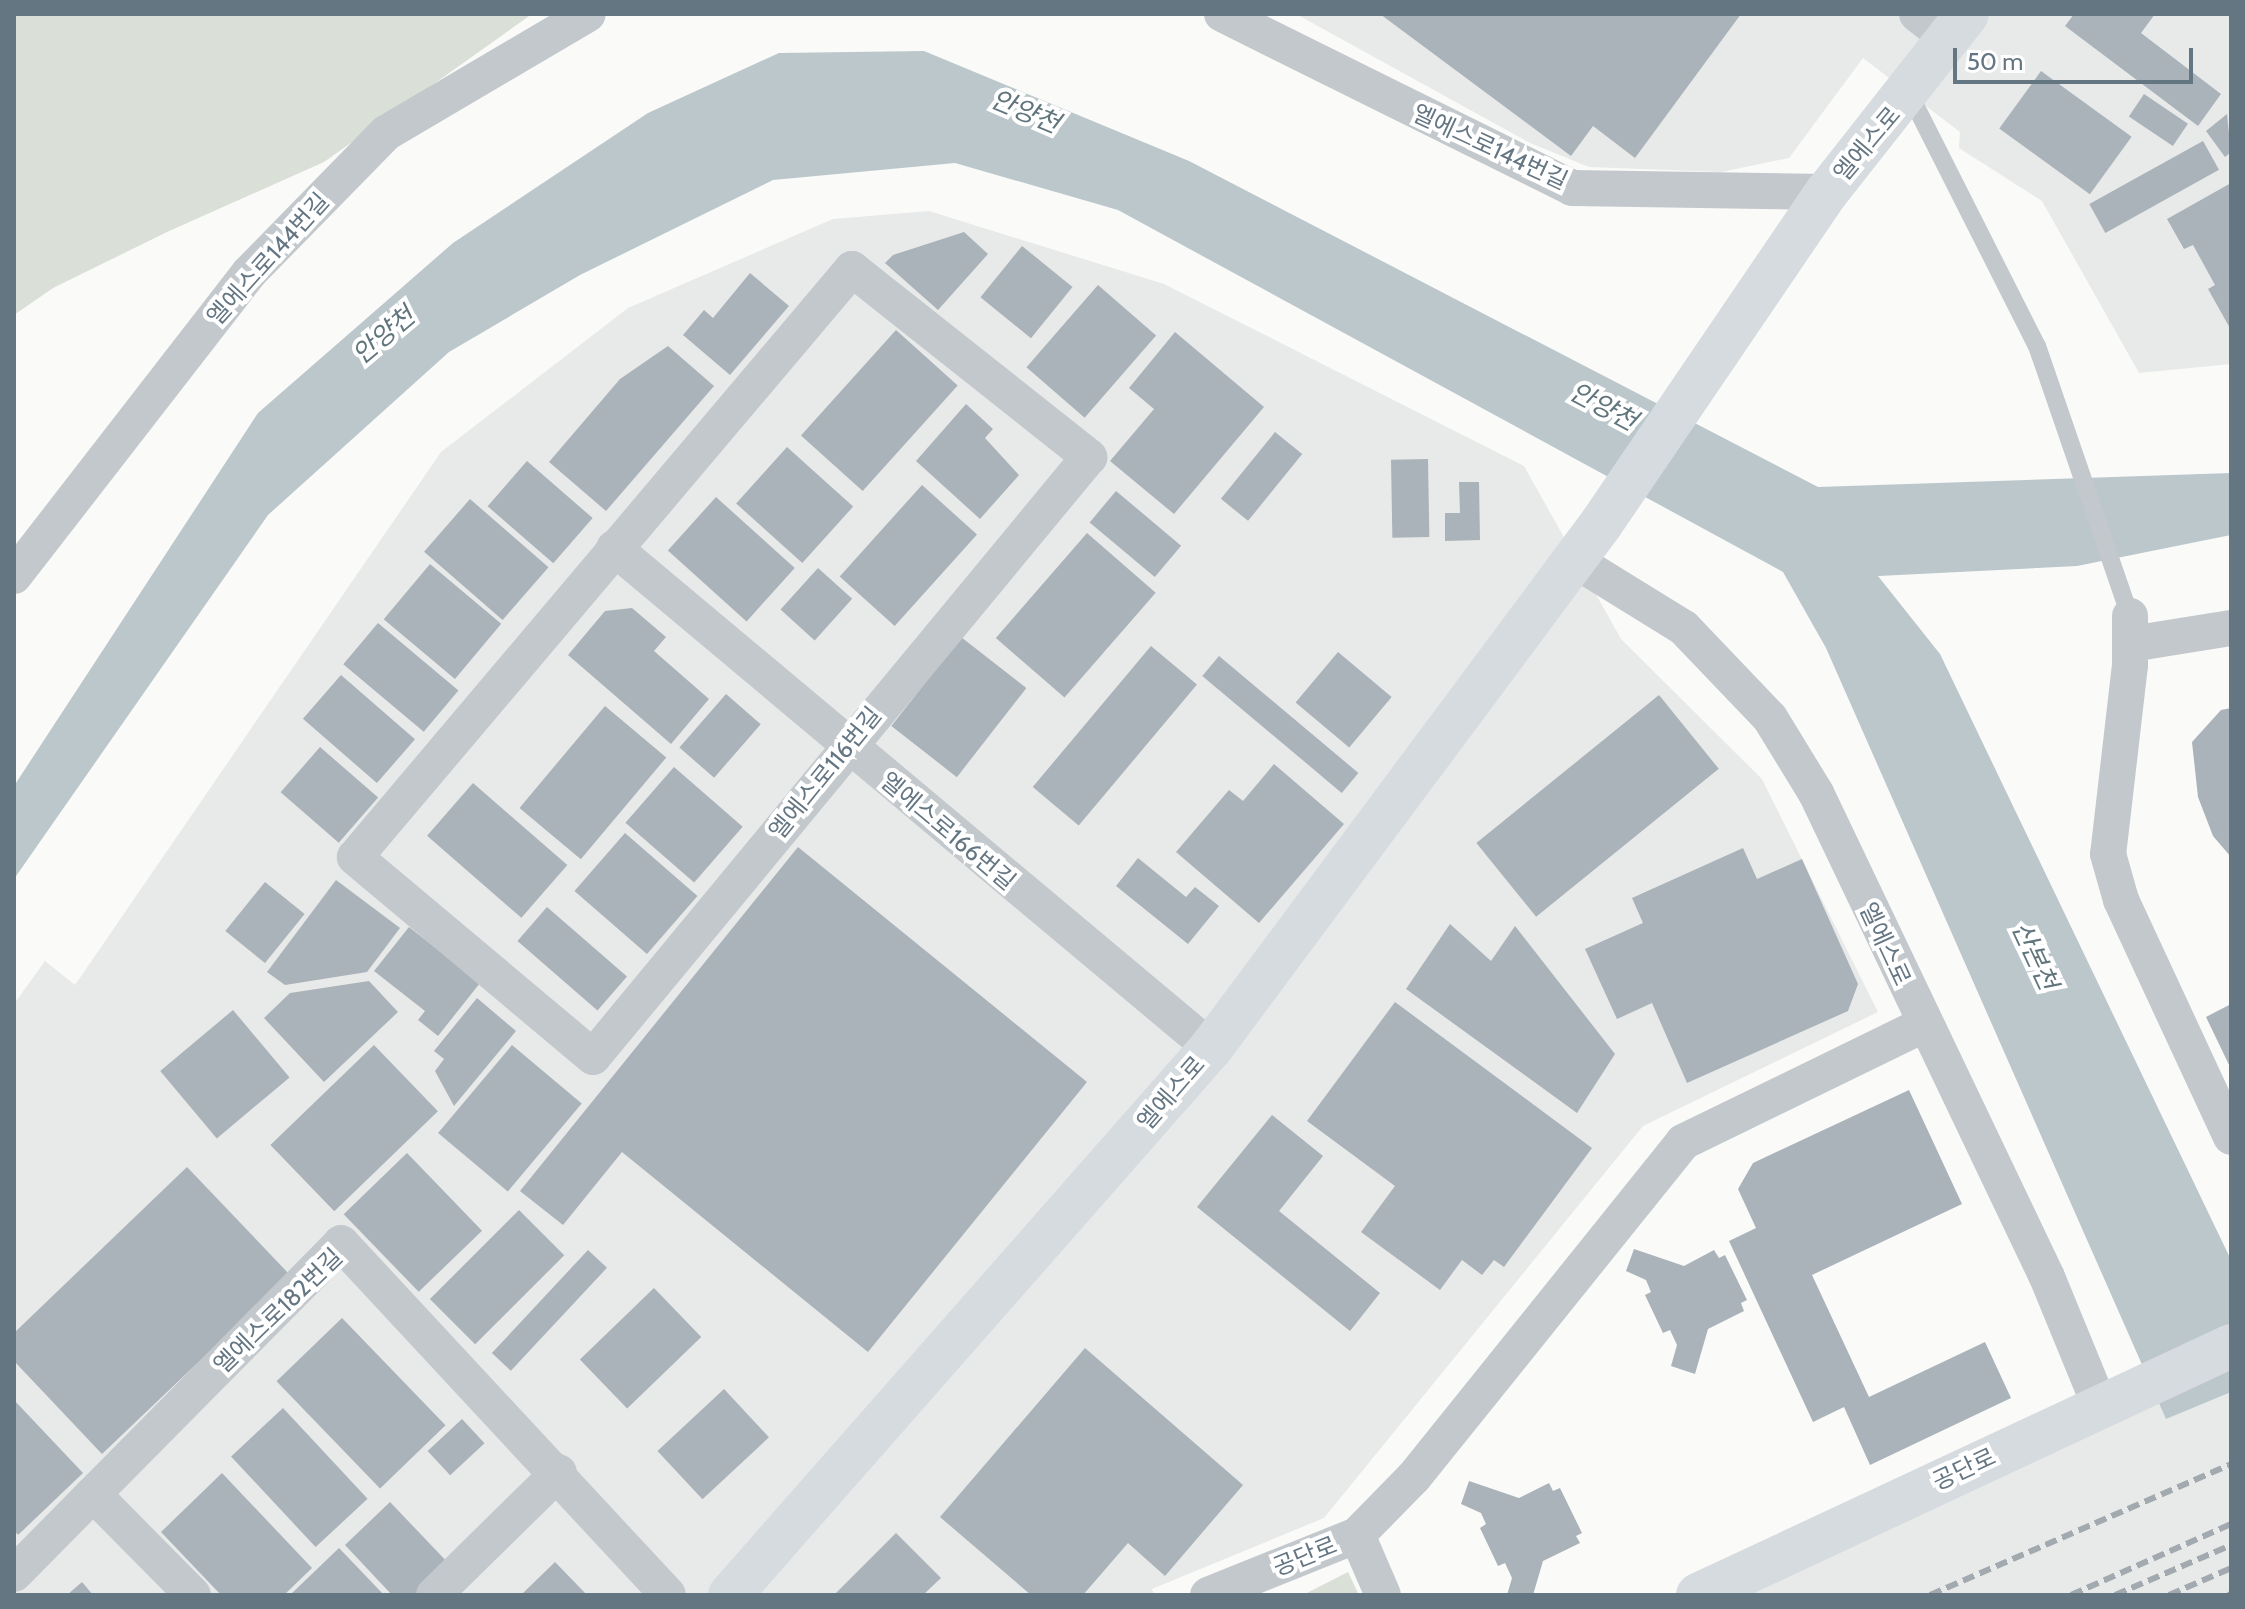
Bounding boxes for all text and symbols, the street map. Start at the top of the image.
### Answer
scale bar [1957,32,2197,82]
text: 50 m [1967,47,2023,76]
water label: 안양천 [986,84,1064,140]
street label: 엘에스로144번길 [1408,98,1572,196]
street label: 엘에스로 [1828,101,1906,187]
street label: 엘에스로144번길 [201,187,335,331]
water label: 안양천 [346,301,422,371]
water label: 안양천 [1564,376,1642,438]
street label: 엘에스로116번길 [763,701,887,845]
street label: 엘에스로166번길 [875,766,1021,896]
street label: 엘에스로 [1853,898,1917,990]
water label: 산본천 [2005,917,2063,995]
street label: 엘에스로 [1131,1050,1211,1136]
street label: 엘에스로182번길 [208,1242,348,1380]
street label: 공단로 [1928,1442,2000,1496]
street label: 공단로 [1269,1530,1341,1582]

